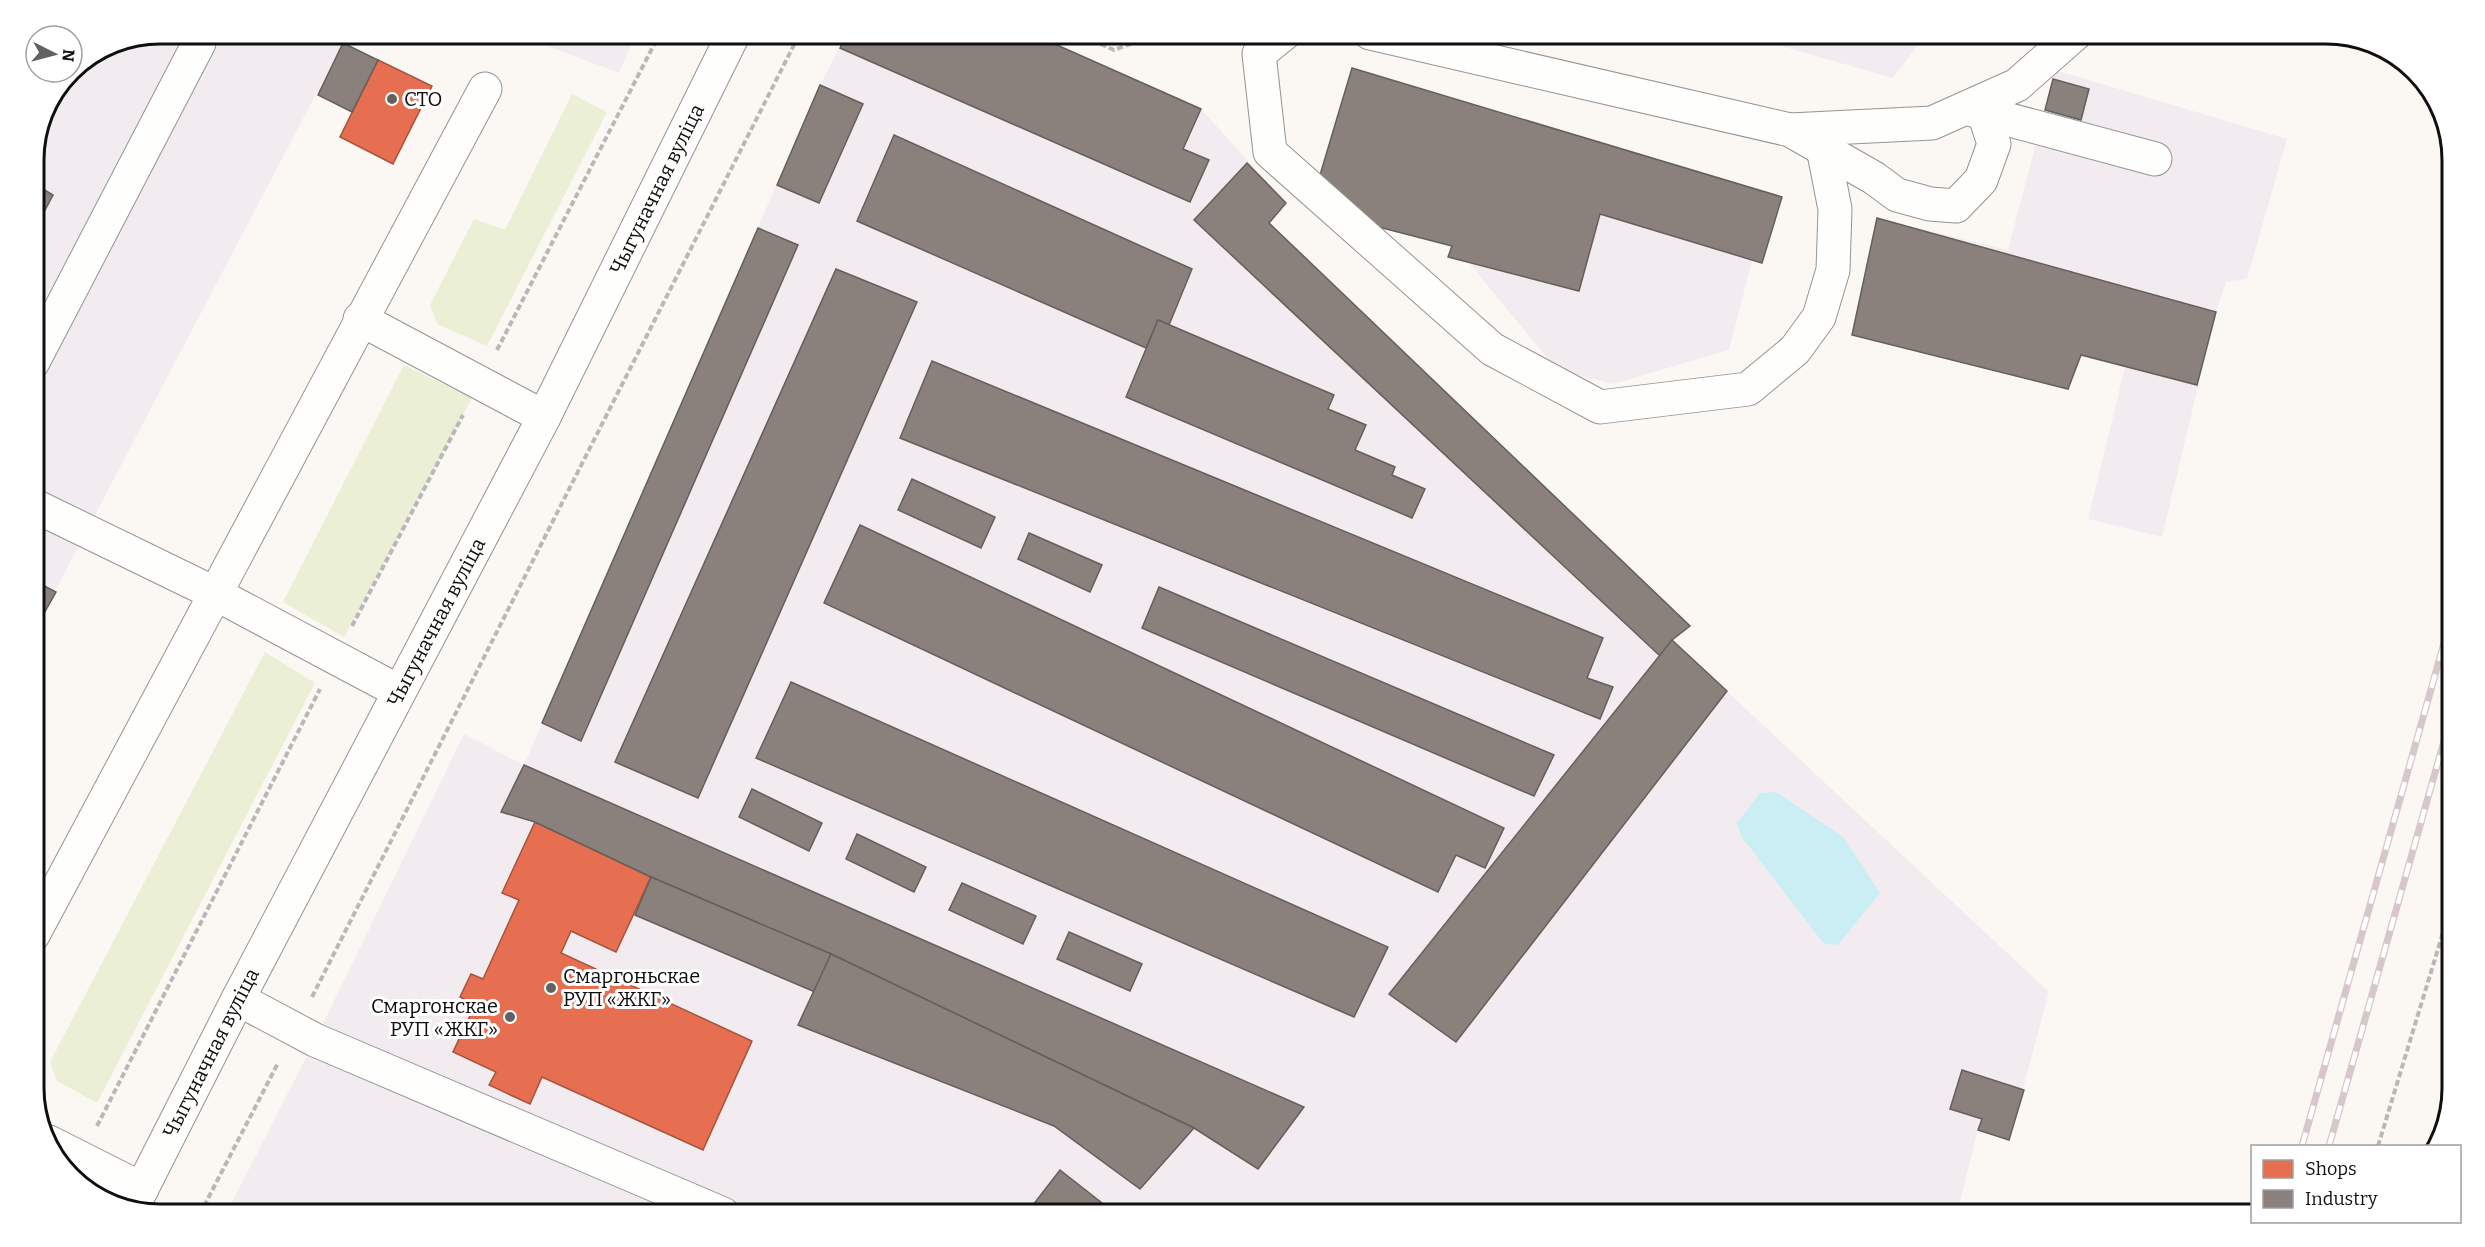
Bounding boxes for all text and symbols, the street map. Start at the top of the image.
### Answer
north arrow [24,24,84,84]
text: N [58,48,79,63]
place label: СТО [404,87,442,111]
marker: СТО [385,92,399,106]
street label: Чыгуначная вуліца [604,100,709,279]
street label: Чыгуначная вуліца [382,534,490,711]
street label: Чыгуначная вуліца [158,964,264,1142]
place label: Смаргоньскае РУП «ЖКГ» [563,964,700,1011]
marker: Смаргоньскае РУП «ЖКГ» [544,981,558,995]
place label: Смаргонскае РУП «ЖКГ» [371,994,498,1041]
marker: Смаргонскае РУП «ЖКГ» [503,1010,517,1024]
legend [2251,1145,2461,1223]
text: Shops [2305,1158,2357,1180]
text: Industry [2305,1188,2378,1210]

